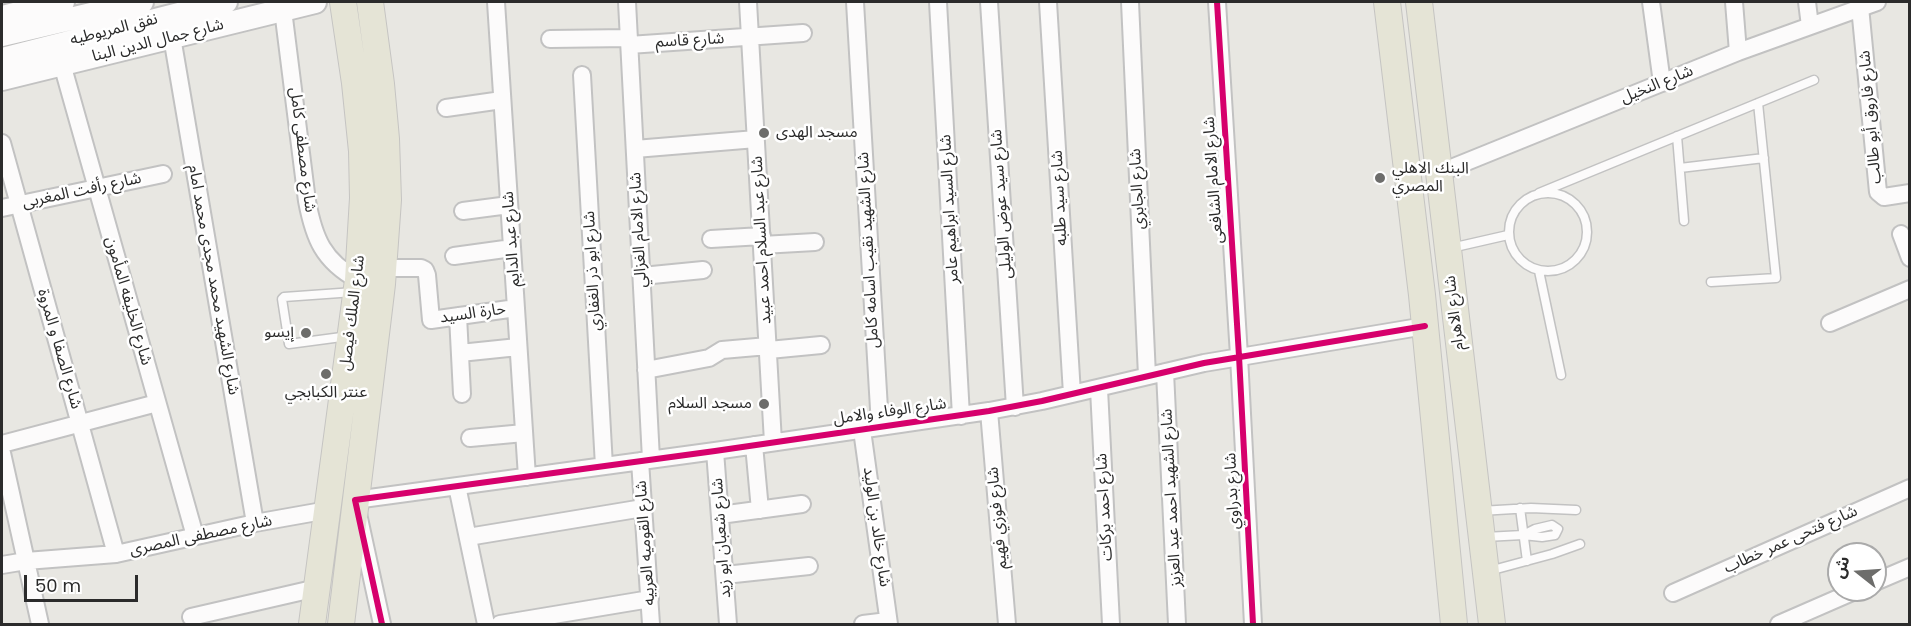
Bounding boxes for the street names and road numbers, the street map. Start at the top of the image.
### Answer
street label: نفق المريوطيه [68,10,160,50]
street label: شارع جمال الدين البنا [90,15,226,67]
street label: شارع قاسم [655,30,725,52]
street label: شارع فاروق أبو طالب [1856,49,1886,185]
street label: شارع النخيل [1618,62,1696,108]
street label: شارع مصطفى كامل [285,86,319,214]
street label: شارع الامام الشافعى [1200,116,1228,244]
street label: شارع سيد عوض الوليلى [987,129,1017,279]
street label: شارع السيد ابراهيم عامر [937,134,963,284]
street label: شارع الجابري [1126,148,1150,230]
street label: شارع سيد طلبه [1048,150,1072,246]
street label: شارع الشهيد نقيب اسامه كامل [854,151,884,349]
street label: شارع عبد السلام احمد عبيد [748,156,776,324]
street label: شارع الشهيد محمد مجدى محمد امام [183,163,243,397]
street label: شارع رأفت المغربى [21,169,143,213]
street label: شارع الامام الغزالي [626,172,652,288]
street label: شارع عبد الدايم [499,191,525,287]
street label: شارع ابو ذر الغفاري [580,211,606,331]
street label: شارع الخليفه المأمون [100,234,156,368]
street label: شارع الملك فيصل [336,254,370,372]
street label: شارع الاهرام [1441,274,1469,352]
street label: شارع الصفا و المروة [33,287,85,411]
street label: حارة السيد [439,300,507,328]
street label: شارع الوفاء والامل [832,395,948,429]
street label: شارع الشهيد احمد عبد العزيز [1158,408,1186,588]
street label: شارع بدراوي [1221,452,1245,530]
street label: شارع احمد بركات [1093,453,1117,561]
street label: شارع خالد بن الوليد [858,466,894,588]
street label: شارع فوزي فهيم [984,466,1012,570]
street label: شارع شعبان ابو زيد [708,477,736,599]
street label: شارع القوميه العربيه [632,480,660,606]
street label: شارع فتحى عمر خطاب [1721,502,1861,578]
street label: شارع مصطفى المصرى [128,512,274,560]

